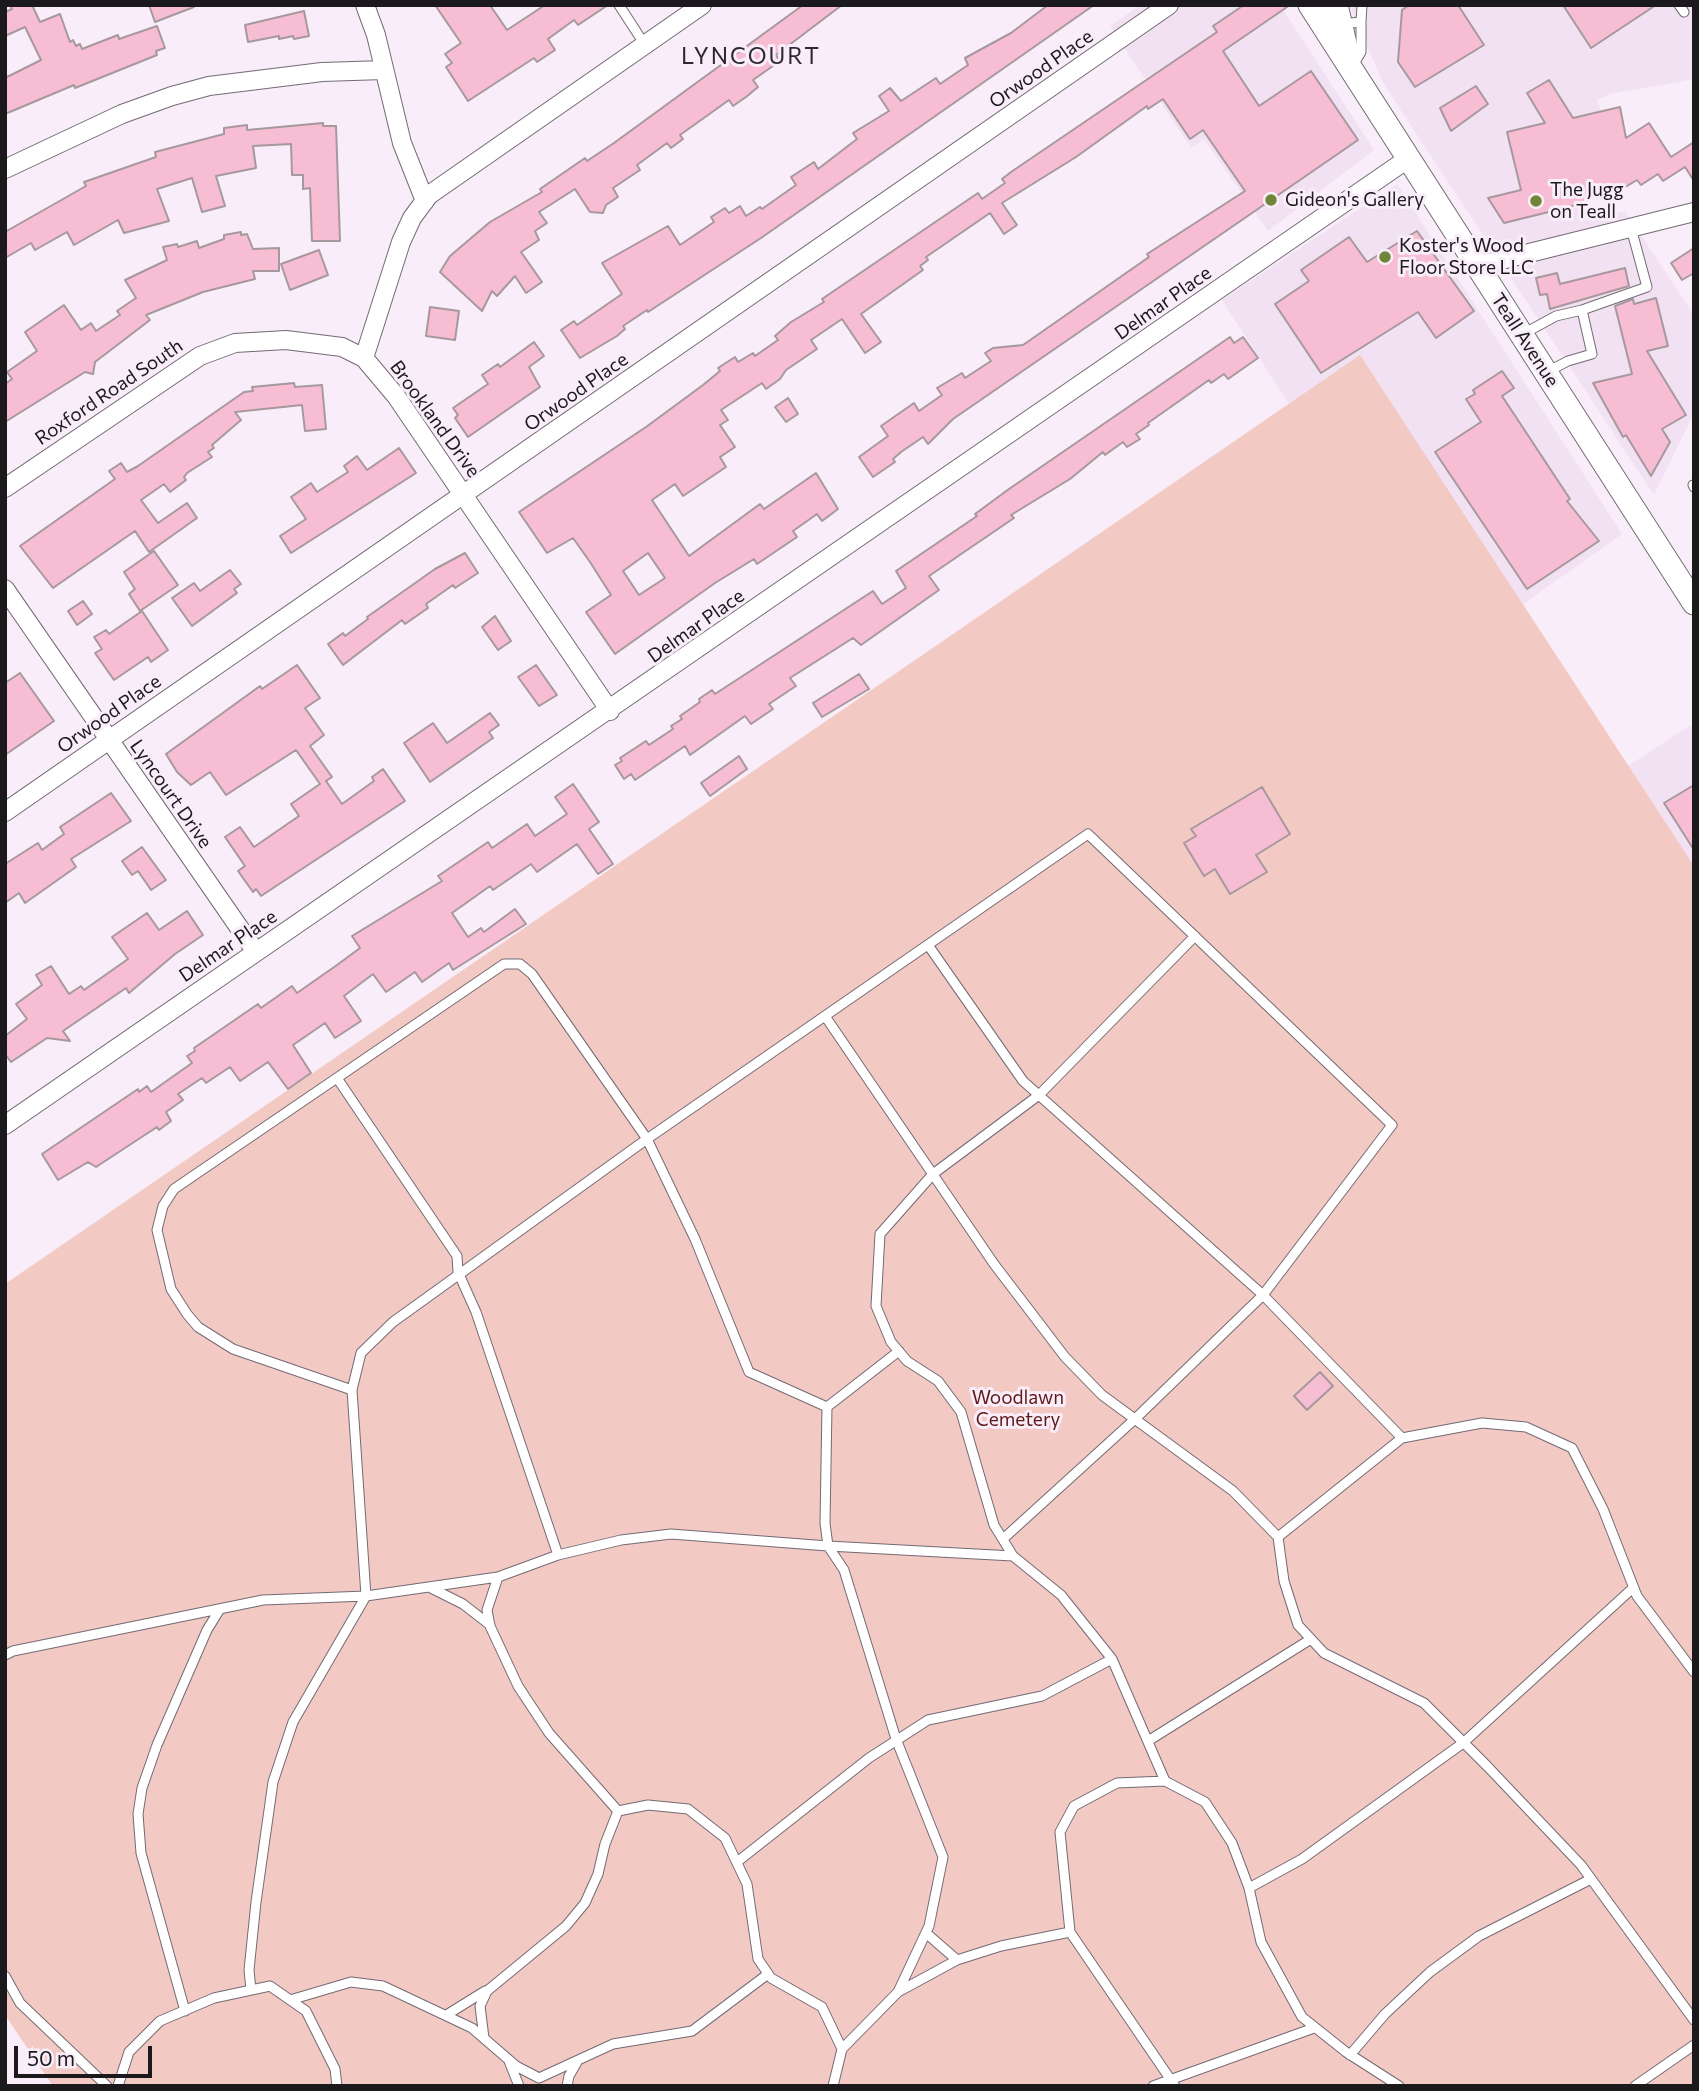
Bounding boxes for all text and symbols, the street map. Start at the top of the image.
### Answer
street label: Orwood Place [985,25,1097,113]
district label: LYNCOURT [682,42,820,70]
place label: The Jugg on Teall [1550,179,1623,223]
place label: Gideon's Gallery [1285,189,1424,211]
marker: Gideon's Gallery [1263,192,1279,208]
marker: The Jugg on Teall [1528,193,1544,209]
place label: Koster's Wood Floor Store LLC [1399,235,1534,279]
marker: Koster's Wood Floor Store LLC [1377,249,1393,265]
street label: Delmar Place [1110,261,1216,345]
street label: Teall Avenue [1486,289,1564,391]
street label: Roxford Road South [31,334,187,450]
street label: Orwood Place [520,348,632,436]
street label: Brookland Drive [385,356,485,482]
street label: Delmar Place [643,584,749,668]
street label: Orwood Place [53,670,165,758]
street label: Lyncourt Drive [125,735,217,853]
street label: Delmar Place [175,905,281,987]
park label: Woodlawn Cemetery [972,1387,1064,1431]
scale bar [18,2032,156,2076]
text: 50 m [27,2045,75,2070]

